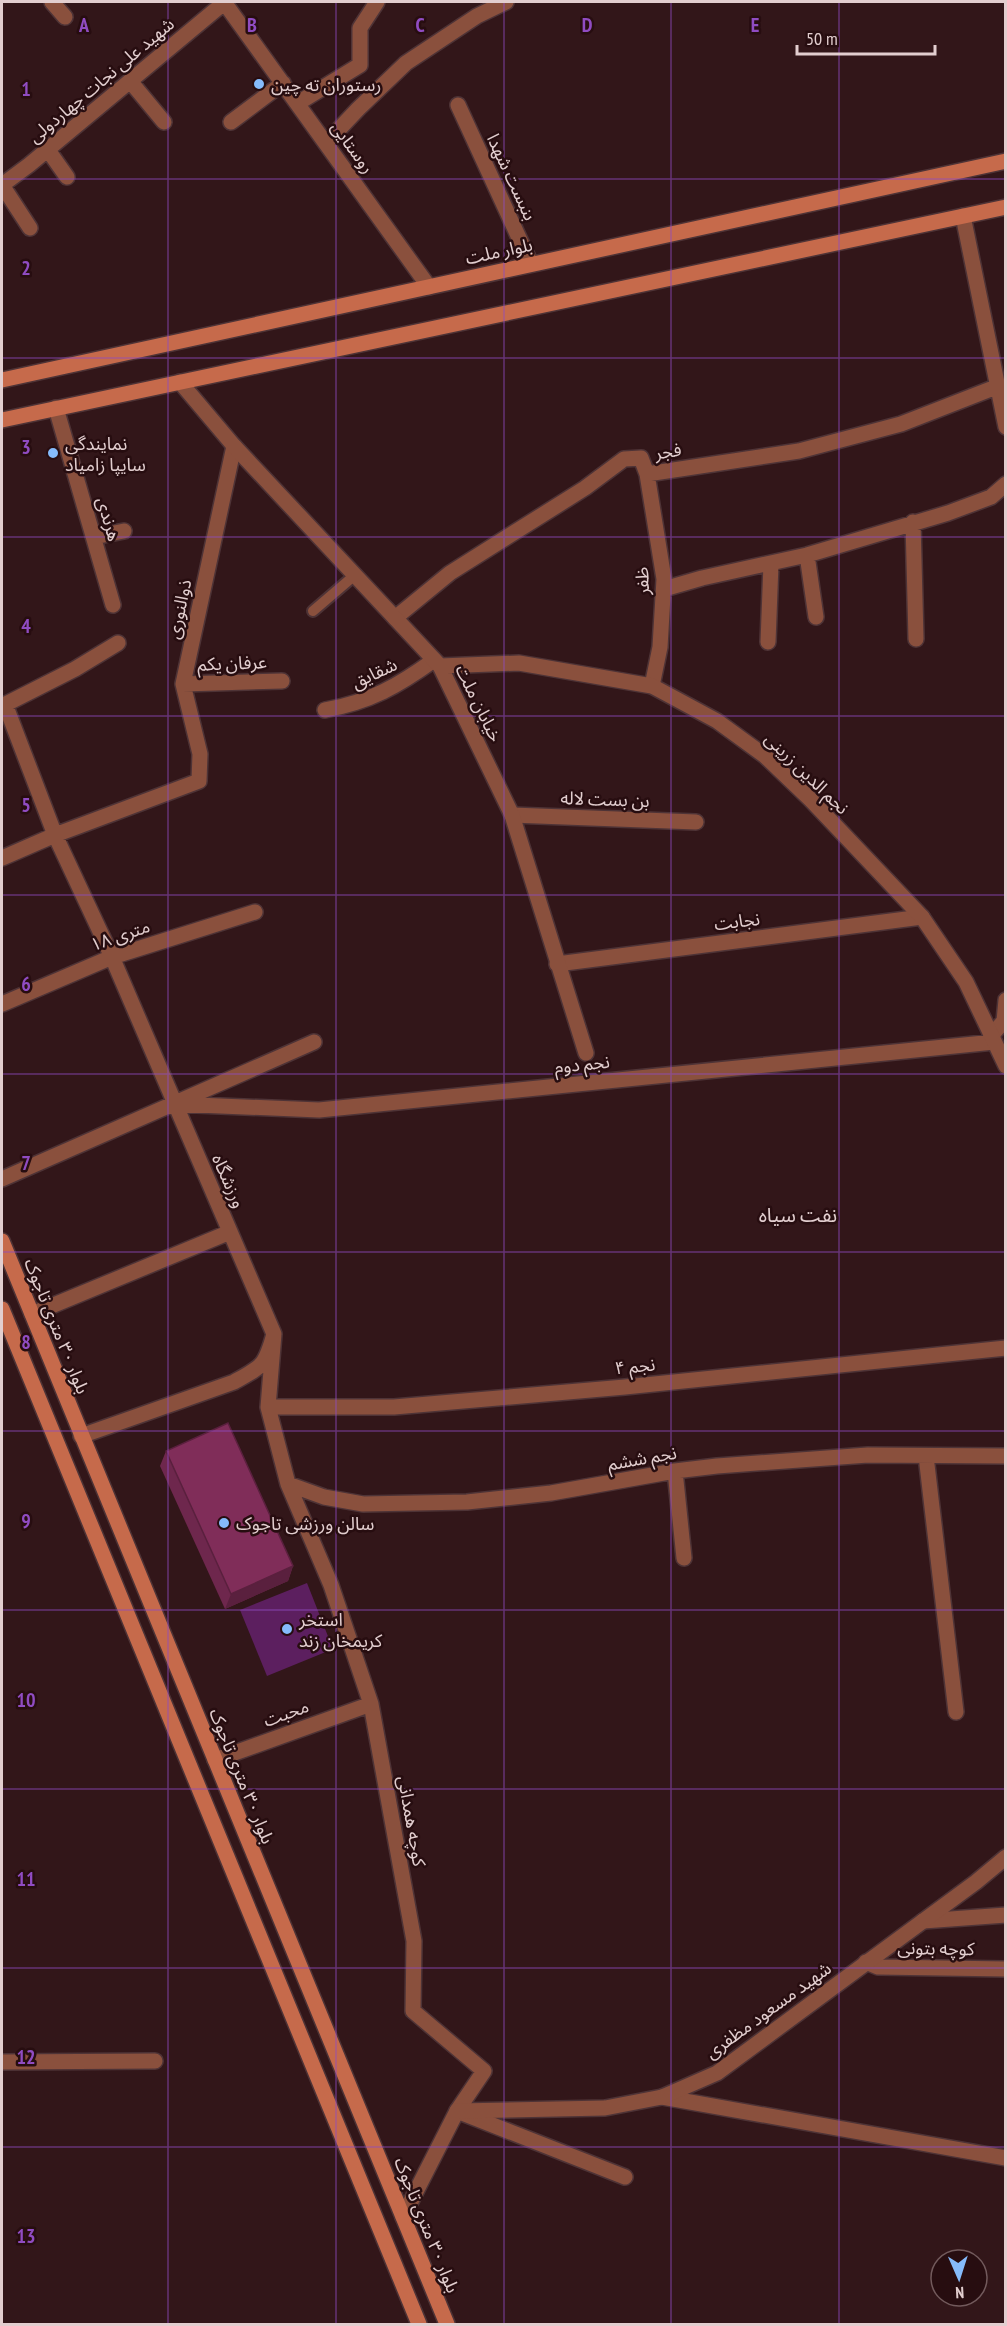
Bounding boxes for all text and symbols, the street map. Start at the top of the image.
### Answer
street label: شهید علی نجات چهاردولی [23,12,179,148]
text: A [78,12,90,38]
text: B [247,12,257,38]
text: C [415,12,425,38]
text: D [582,12,593,38]
text: E [751,12,759,38]
scale bar [797,18,935,56]
text: 50 m [806,27,838,50]
place label: رستوران ته چین [271,73,381,96]
text: 1 [21,76,31,102]
marker: رستوران ته چین [252,77,266,91]
street label: روستایی [326,116,380,178]
street label: بنبست شهدا [482,130,542,224]
street label: بلوار ملت [463,233,535,269]
text: 2 [21,255,31,281]
place label: نمایندگی سایپا زامیاد [65,432,146,476]
text: 3 [21,434,31,460]
street label: فجر [652,438,683,465]
marker: نمایندگی سایپا زامیاد [46,446,60,460]
street label: هرندی [92,494,126,544]
street label: ظفر [630,566,654,597]
street label: ذوالنوری [161,577,197,641]
text: 4 [21,613,31,639]
street label: عرفان یکم [197,650,267,678]
street label: شقایق [347,652,401,694]
street label: خیابان ملت [450,661,508,745]
street label: نجم الدین زرینی [759,727,854,820]
street label: بن بست لاله [560,786,650,812]
text: 5 [21,792,31,818]
street label: نجابت [713,907,761,935]
street label: ۱۸ متری [87,914,153,956]
text: 6 [21,971,31,997]
street label: نجم دوم [553,1050,611,1081]
text: 7 [21,1150,31,1176]
street label: ورزشگاه [207,1151,251,1211]
district label: نفت سیاه [759,1202,837,1228]
street label: بلوار ۳۰ متری تاجوک [19,1255,95,1397]
text: 8 [21,1329,31,1355]
street label: نجم ۴ [614,1352,657,1382]
street label: نجم ششم [606,1441,679,1477]
text: 9 [21,1508,31,1534]
place label: سالن ورزشی تاجوک [236,1512,374,1535]
marker: سالن ورزشی تاجوک [217,1516,231,1530]
place label: استخر کریمخان زند [298,1608,383,1652]
marker: استخر کریمخان زند [280,1622,294,1636]
text: 10 [16,1687,36,1713]
street label: محبت [260,1694,312,1732]
street label: بلوار ۳۰ متری تاجوک [204,1705,280,1847]
street label: کوچه همدانی [393,1774,431,1869]
text: 11 [16,1866,36,1892]
street label: کوچه بتونی [897,1936,975,1960]
street label: شهید مسعود مظفری [700,1957,836,2063]
text: 12 [16,2044,36,2070]
street label: بلوار ۳۰ متری تاجوک [389,2154,465,2296]
text: 13 [16,2223,36,2249]
north arrow [929,2248,989,2308]
text: N [955,2283,965,2303]

